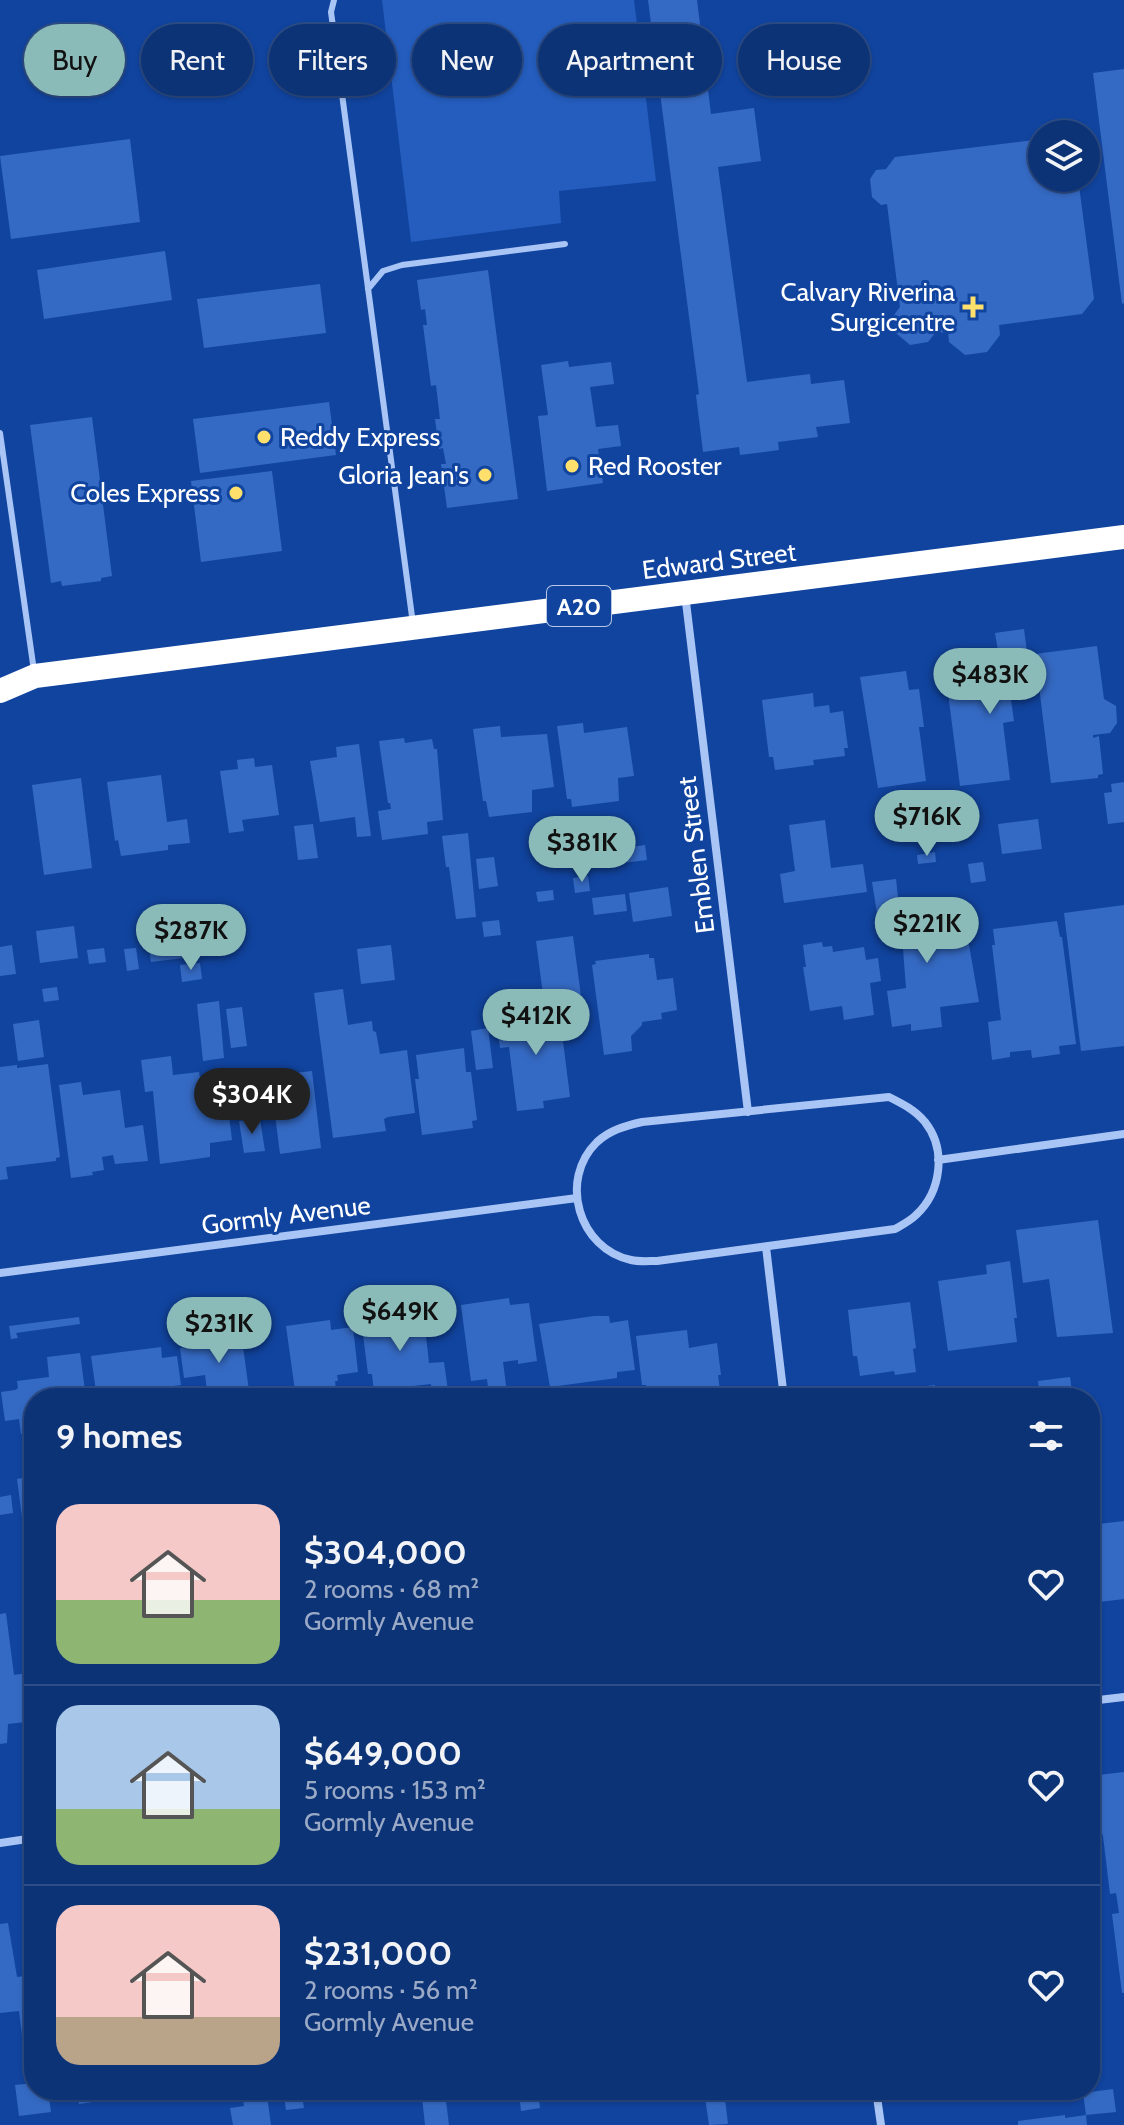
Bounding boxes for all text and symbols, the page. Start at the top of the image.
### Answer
chip: Buy [24,24,125,96]
chip: Rent [141,24,253,96]
chip: Filters [269,24,396,96]
chip: New [412,24,522,96]
chip: Apartment [538,24,722,96]
chip: House [738,24,870,96]
map controls [1028,120,1100,192]
button: layers [1028,120,1100,192]
place label: Calvary Riverina Surgicentre [781,276,956,338]
marker: Calvary Riverina Surgicentre [962,296,984,318]
place label: Reddy Express [280,421,441,453]
marker: Reddy Express [255,428,273,446]
place label: Red Rooster [588,450,722,482]
marker: Red Rooster [563,457,581,475]
place label: Gloria Jean's [338,459,469,491]
marker: Gloria Jean's [476,466,494,484]
place label: Coles Express [70,477,220,509]
marker: Coles Express [227,484,245,502]
street label: Edward Street [640,536,798,586]
road number: A20 [547,586,611,626]
pin: $483K [934,648,1046,716]
text: $483K [951,658,1029,690]
street label: Emblen Street [670,774,722,935]
pin: $716K [871,790,983,858]
text: $716K [893,800,961,832]
pin: $381K [526,816,638,884]
text: $381K [547,826,617,858]
pin: $221K [871,897,983,965]
pin: $287K [135,904,247,972]
text: $221K [893,907,961,939]
text: $287K [154,914,228,946]
pin: $412K [480,989,592,1057]
text: $412K [501,999,571,1031]
pin: $304K [196,1068,308,1136]
text: $304K [212,1078,292,1110]
street label: Gormly Avenue [200,1189,372,1241]
pin: $649K [344,1285,456,1353]
text: $649K [362,1295,438,1327]
pin: $231K [163,1297,275,1365]
text: $231K [185,1307,253,1339]
icon: filters [1024,1414,1068,1458]
text: 9 homes [56,1415,182,1457]
text: $304,000 [304,1531,467,1573]
icon: home [120,1536,216,1632]
icon: heart [1024,1562,1068,1606]
text: 2 rooms · 68 m² [304,1573,479,1605]
text: Gormly Avenue [304,1605,474,1637]
text: $649,000 [304,1732,462,1774]
icon: home [120,1737,216,1833]
icon: heart [1024,1763,1068,1807]
text: 5 rooms · 153 m² [304,1774,486,1806]
text: Gormly Avenue [304,1806,474,1838]
text: $231,000 [304,1932,452,1974]
icon: home [120,1937,216,2033]
icon: heart [1024,1963,1068,2007]
text: 2 rooms · 56 m² [304,1974,478,2006]
text: Gormly Avenue [304,2006,474,2038]

